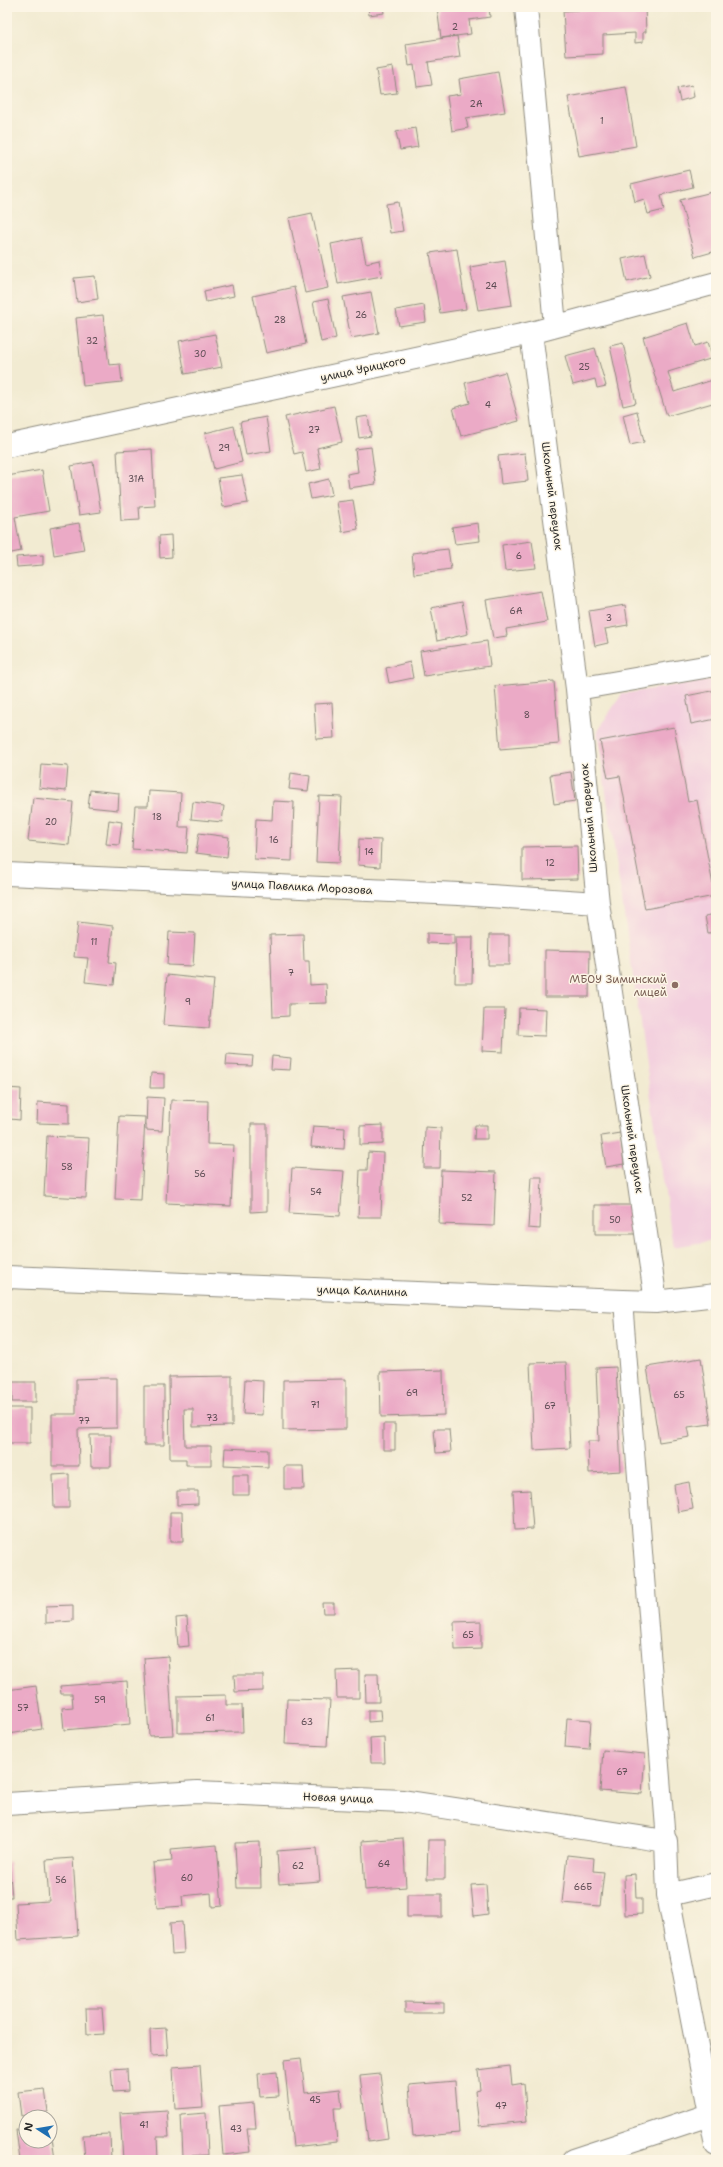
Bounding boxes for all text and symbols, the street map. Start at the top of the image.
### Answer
house number: 2 [452,21,458,33]
house number: 2А [470,98,483,110]
house number: 1 [600,115,604,127]
house number: 24 [485,280,497,292]
house number: 26 [355,309,367,321]
house number: 28 [274,314,286,326]
house number: 32 [86,335,98,347]
house number: 30 [194,348,206,360]
street label: улица Урицкого [319,353,407,385]
house number: 25 [578,361,590,373]
house number: 4 [485,399,491,411]
house number: 27 [308,424,320,436]
street label: Школьный переулок [538,441,566,551]
house number: 29 [218,442,230,454]
house number: 31А [128,473,145,485]
house number: 6 [516,550,522,562]
house number: 6А [510,605,523,617]
house number: 3 [606,612,612,624]
house number: 8 [524,709,530,721]
street label: Школьный переулок [577,763,601,873]
house number: 18 [152,811,162,823]
house number: 20 [45,816,57,828]
house number: 16 [269,834,279,846]
house number: 14 [364,846,374,858]
house number: 12 [545,857,555,869]
street label: улица Павлика Морозова [231,876,373,898]
house number: 11 [90,936,98,948]
house number: 7 [288,967,294,979]
place label: МБОУ Зиминский лицей [570,972,667,1000]
marker: МБОУ Зиминский лицей [670,980,680,990]
house number: 9 [185,996,191,1008]
street label: Школьный переулок [617,1084,647,1194]
house number: 58 [61,1161,73,1173]
house number: 56 [194,1168,206,1180]
house number: 54 [310,1186,322,1198]
house number: 52 [461,1192,473,1204]
house number: 50 [609,1214,621,1226]
street label: улица Калинина [316,1282,408,1300]
house number: 69 [406,1387,418,1399]
house number: 65 [673,1389,685,1401]
house number: 71 [310,1399,320,1411]
house number: 67 [544,1400,556,1412]
house number: 73 [206,1412,218,1424]
house number: 77 [78,1415,90,1427]
house number: 65 [462,1629,474,1641]
house number: 59 [94,1694,106,1706]
house number: 57 [17,1702,29,1714]
house number: 61 [205,1712,215,1724]
house number: 63 [301,1716,313,1728]
house number: 67 [616,1766,628,1778]
street label: Новая улица [303,1789,374,1807]
house number: 64 [378,1858,390,1870]
house number: 62 [292,1860,304,1872]
house number: 60 [181,1872,193,1884]
house number: 56 [55,1874,67,1886]
house number: 66Б [574,1881,592,1893]
house number: 45 [309,2094,321,2106]
house number: 47 [495,2100,507,2112]
north arrow [18,2109,58,2149]
house number: 41 [139,2119,149,2131]
text: N [20,2121,37,2133]
house number: 43 [230,2123,242,2135]

